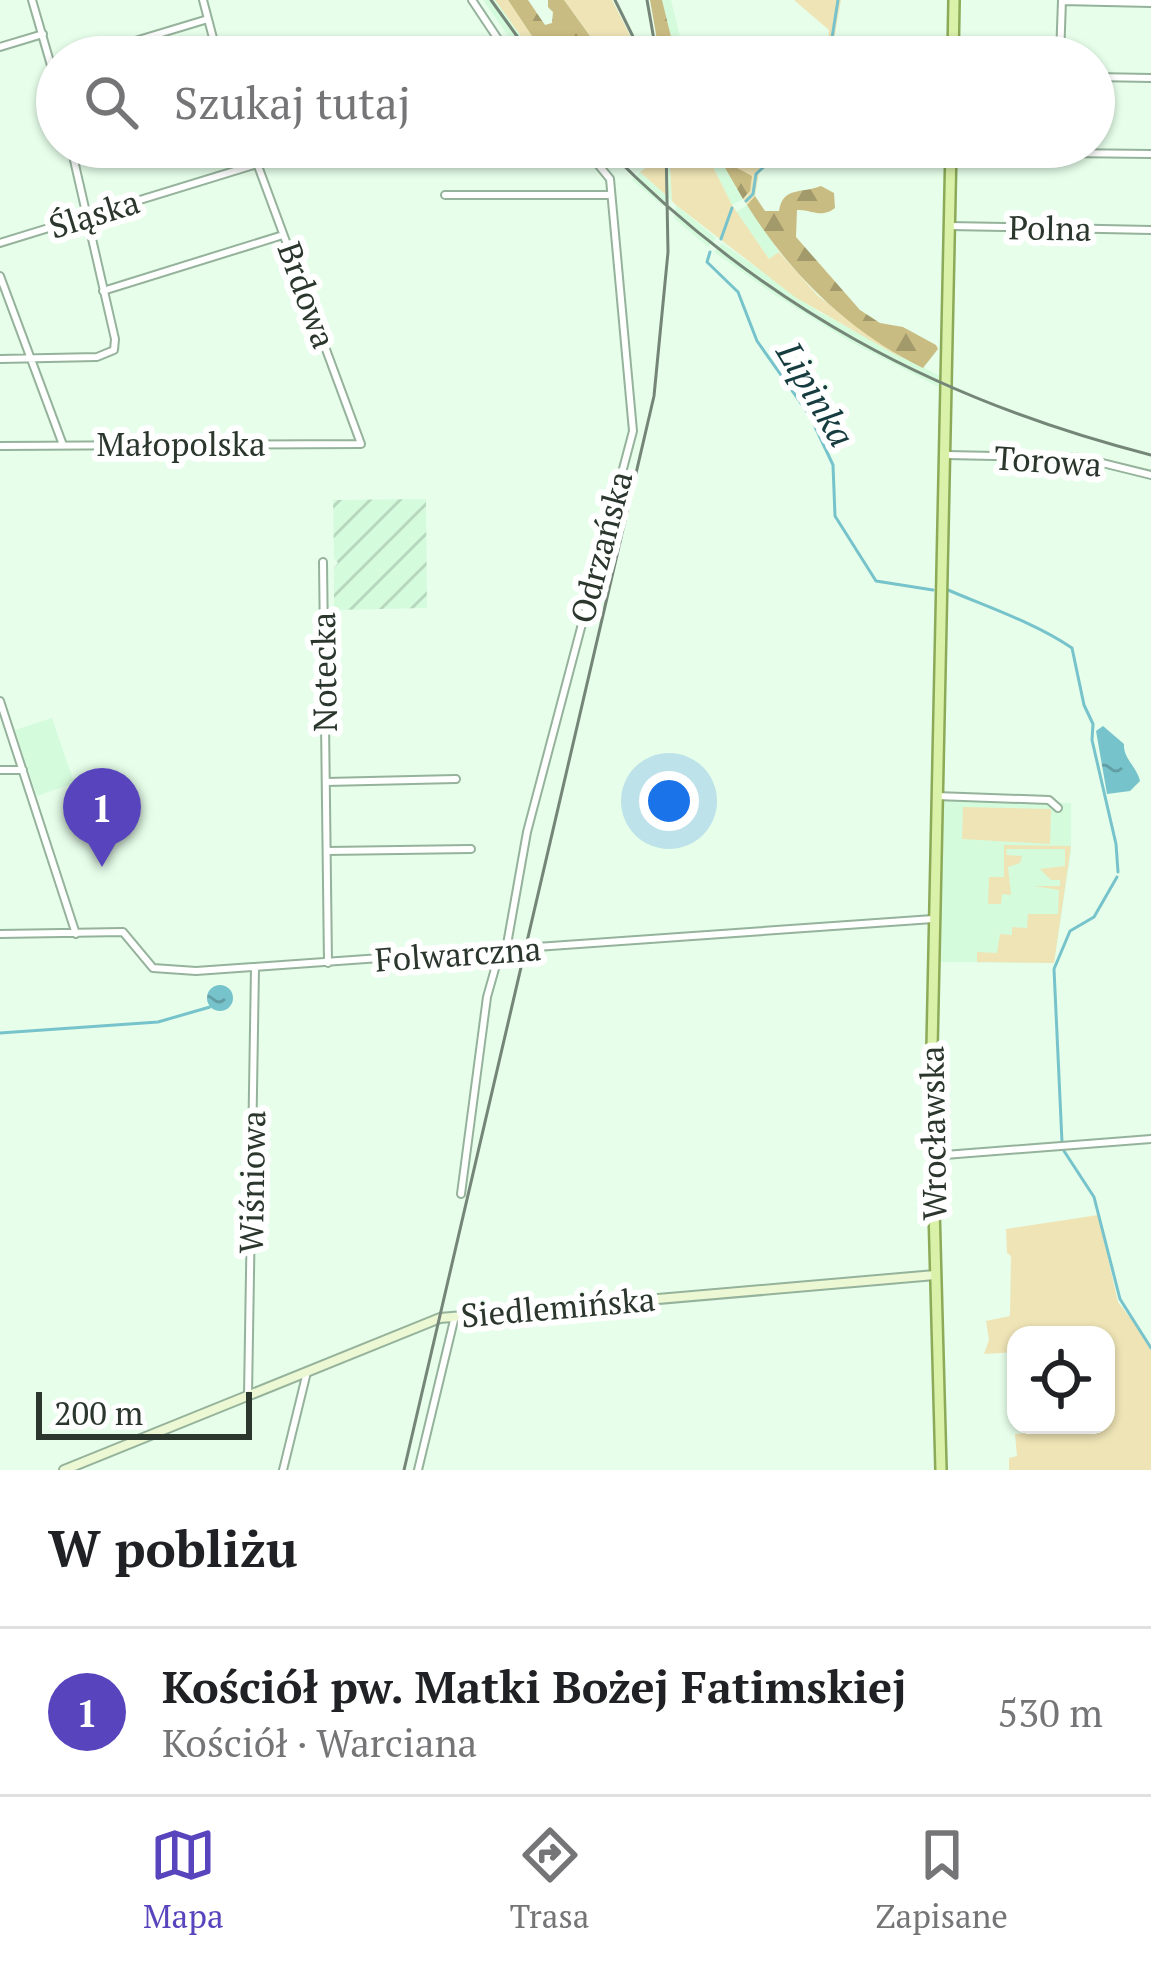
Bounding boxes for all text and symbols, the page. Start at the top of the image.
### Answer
search box [36,36,1115,168]
icon: search [78,69,144,135]
text: Szukaj tutaj [174,72,411,132]
street label: Śląska [43,179,144,248]
street label: Polna [1008,205,1092,250]
street label: Brdowa [268,236,346,354]
water label: Lipinka [766,332,866,455]
street label: Małopolska [96,422,266,465]
street label: Torowa [993,435,1103,486]
street label: Odrzańska [560,466,641,628]
street label: Notecka [301,612,346,732]
pin: 1 [63,768,141,867]
your location [639,771,699,831]
street label: Folwarczna [373,926,543,981]
street label: Wrocławska [909,1045,956,1221]
street label: Wiśniowa [229,1110,274,1254]
street label: Siedlemińska [459,1277,657,1336]
map controls [1007,1326,1115,1434]
button: locate [1007,1326,1115,1434]
scale bar [36,1386,252,1439]
text: 200 m [54,1391,143,1434]
text: W pobliżu [48,1514,298,1582]
text: Kościół pw. Matki Bożej Fatimskiej [162,1656,907,1716]
text: 1 [76,1686,98,1738]
text: 530 m [998,1686,1103,1738]
text: Kościół · Warciana [162,1716,477,1768]
tab: Mapa [143,1822,224,1937]
tab: Trasa [510,1822,589,1937]
tab: Zapisane [875,1822,1008,1937]

